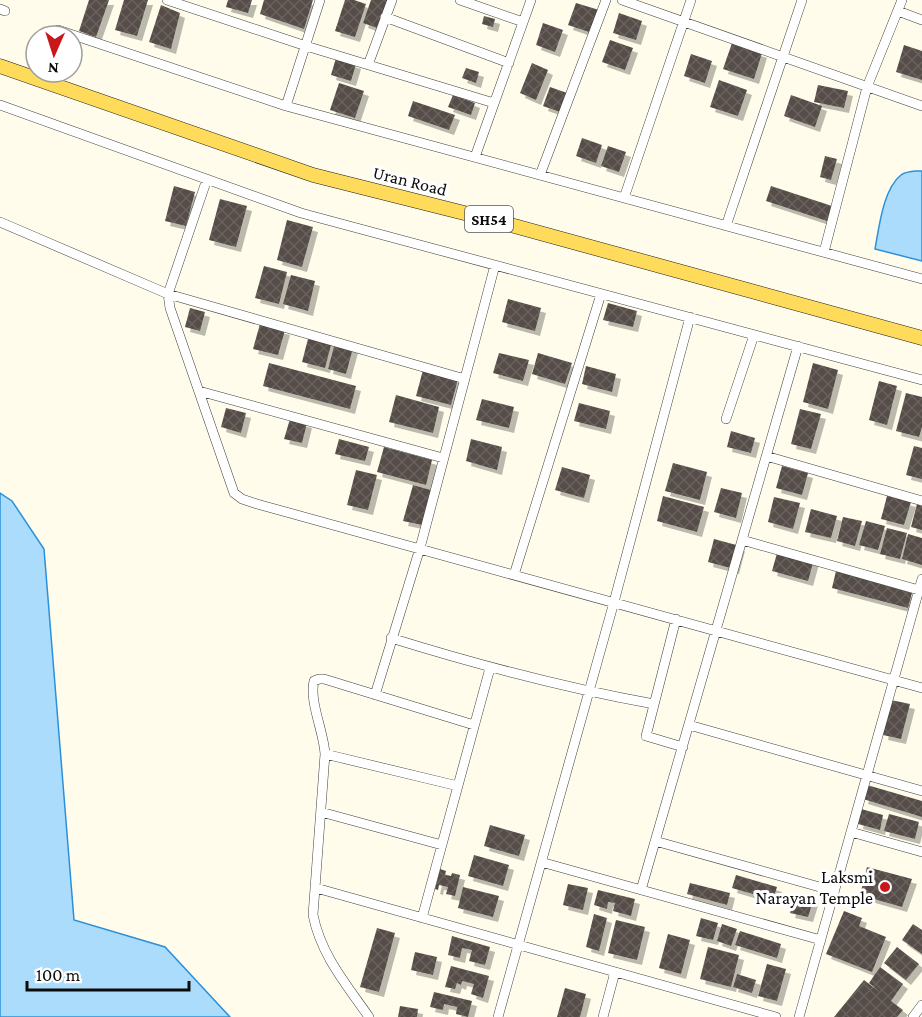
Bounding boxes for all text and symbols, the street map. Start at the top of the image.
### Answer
north arrow [24,24,84,84]
text: N [47,60,59,77]
street label: Uran Road [371,162,450,200]
road number: SH54 [465,206,513,232]
place label: Laksmi Narayan Temple [756,867,873,908]
marker: Laksmi Narayan Temple [878,880,892,894]
scale bar [27,954,189,992]
text: 100 m [36,965,81,985]

